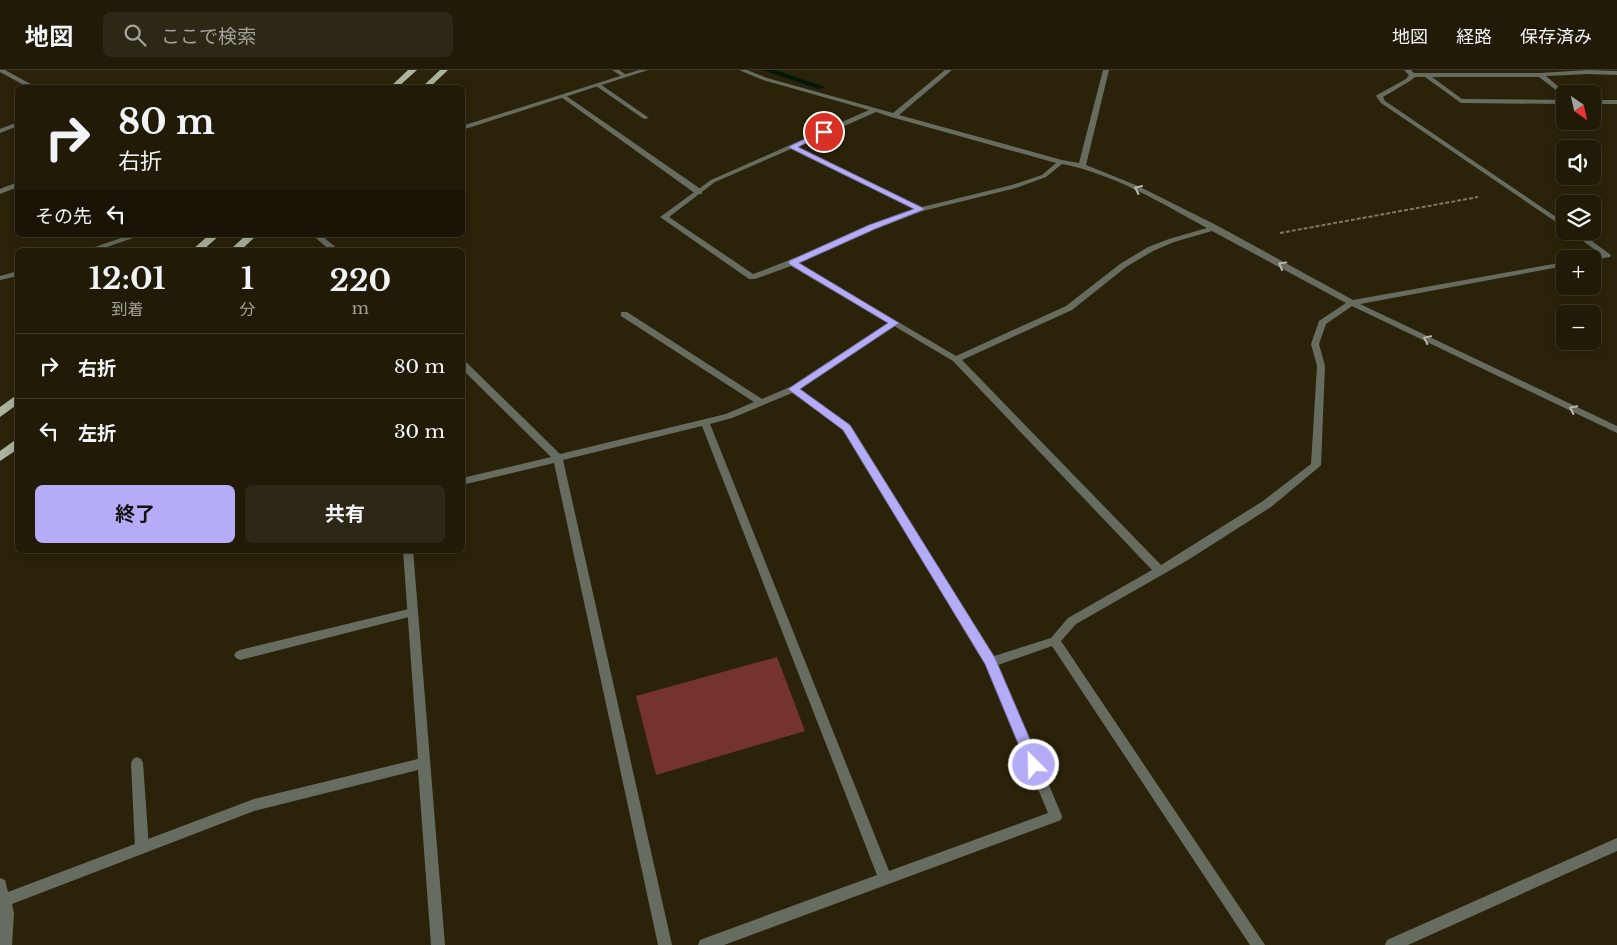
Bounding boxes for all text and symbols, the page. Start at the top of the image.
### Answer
search box [103,12,453,57]
icon: search [121,21,149,49]
text: 地図 [25,22,73,51]
text: ここで検索 [161,25,256,48]
text: 地図 [1392,26,1428,48]
text: 経路 [1456,26,1492,48]
text: 保存済み [1520,26,1592,48]
north arrow [1556,85,1601,130]
map controls [1556,85,1601,350]
text: 80 m [118,100,215,143]
icon: right [35,105,100,170]
pin [803,111,845,153]
icon: arrive [810,118,838,146]
button: sound [1556,140,1601,185]
text: 右折 [118,148,162,175]
one-way arrow [1134,185,1143,195]
button: layers [1556,195,1601,240]
icon: left [102,200,130,228]
text: その先 [35,205,92,228]
button: + [1556,250,1601,295]
text: 12:01 [89,260,166,297]
text: 1 [241,260,254,297]
one-way arrow [1278,261,1287,271]
text: 220 [329,262,391,299]
text: m [352,298,369,318]
text: 到着 [111,299,143,319]
text: 分 [240,299,256,319]
button: − [1556,305,1601,350]
one-way arrow [1423,335,1432,345]
icon: right [35,352,63,380]
text: 80 m [394,355,445,378]
text: 右折 [78,357,116,380]
one-way arrow [1569,405,1578,415]
icon: left [35,417,63,445]
text: 30 m [394,420,445,443]
text: 左折 [78,422,116,445]
button: 終了 [35,485,235,543]
button: 共有 [245,485,445,543]
position arrow [1007,738,1059,790]

